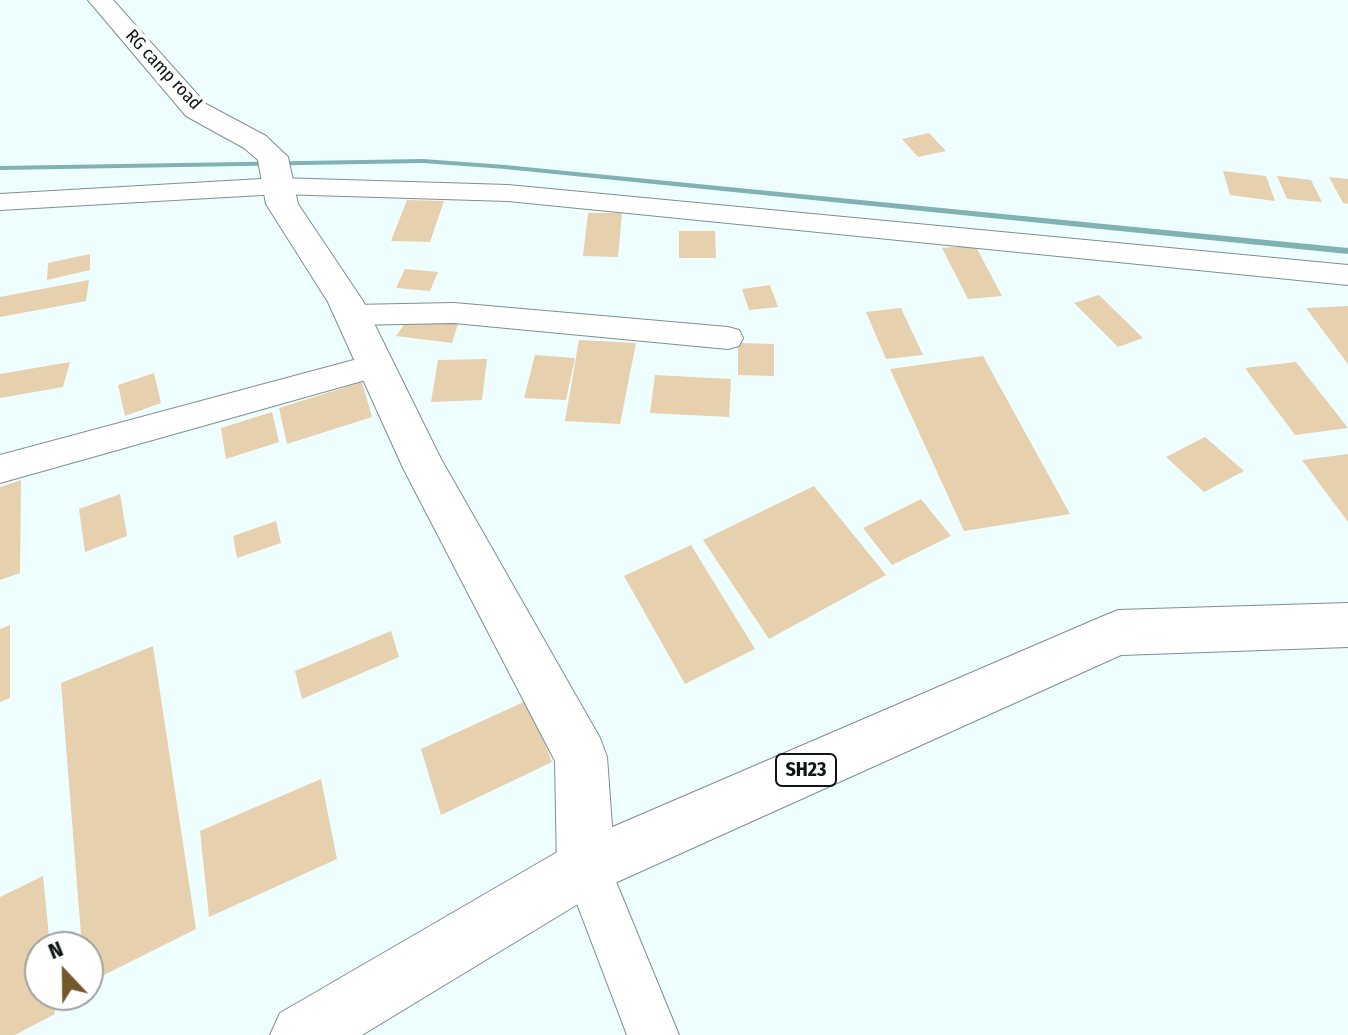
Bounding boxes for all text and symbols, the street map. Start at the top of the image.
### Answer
street label: RG camp road [120,25,206,115]
road number: SH23 [776,754,836,786]
north arrow [24,931,104,1011]
text: N [44,935,67,965]

